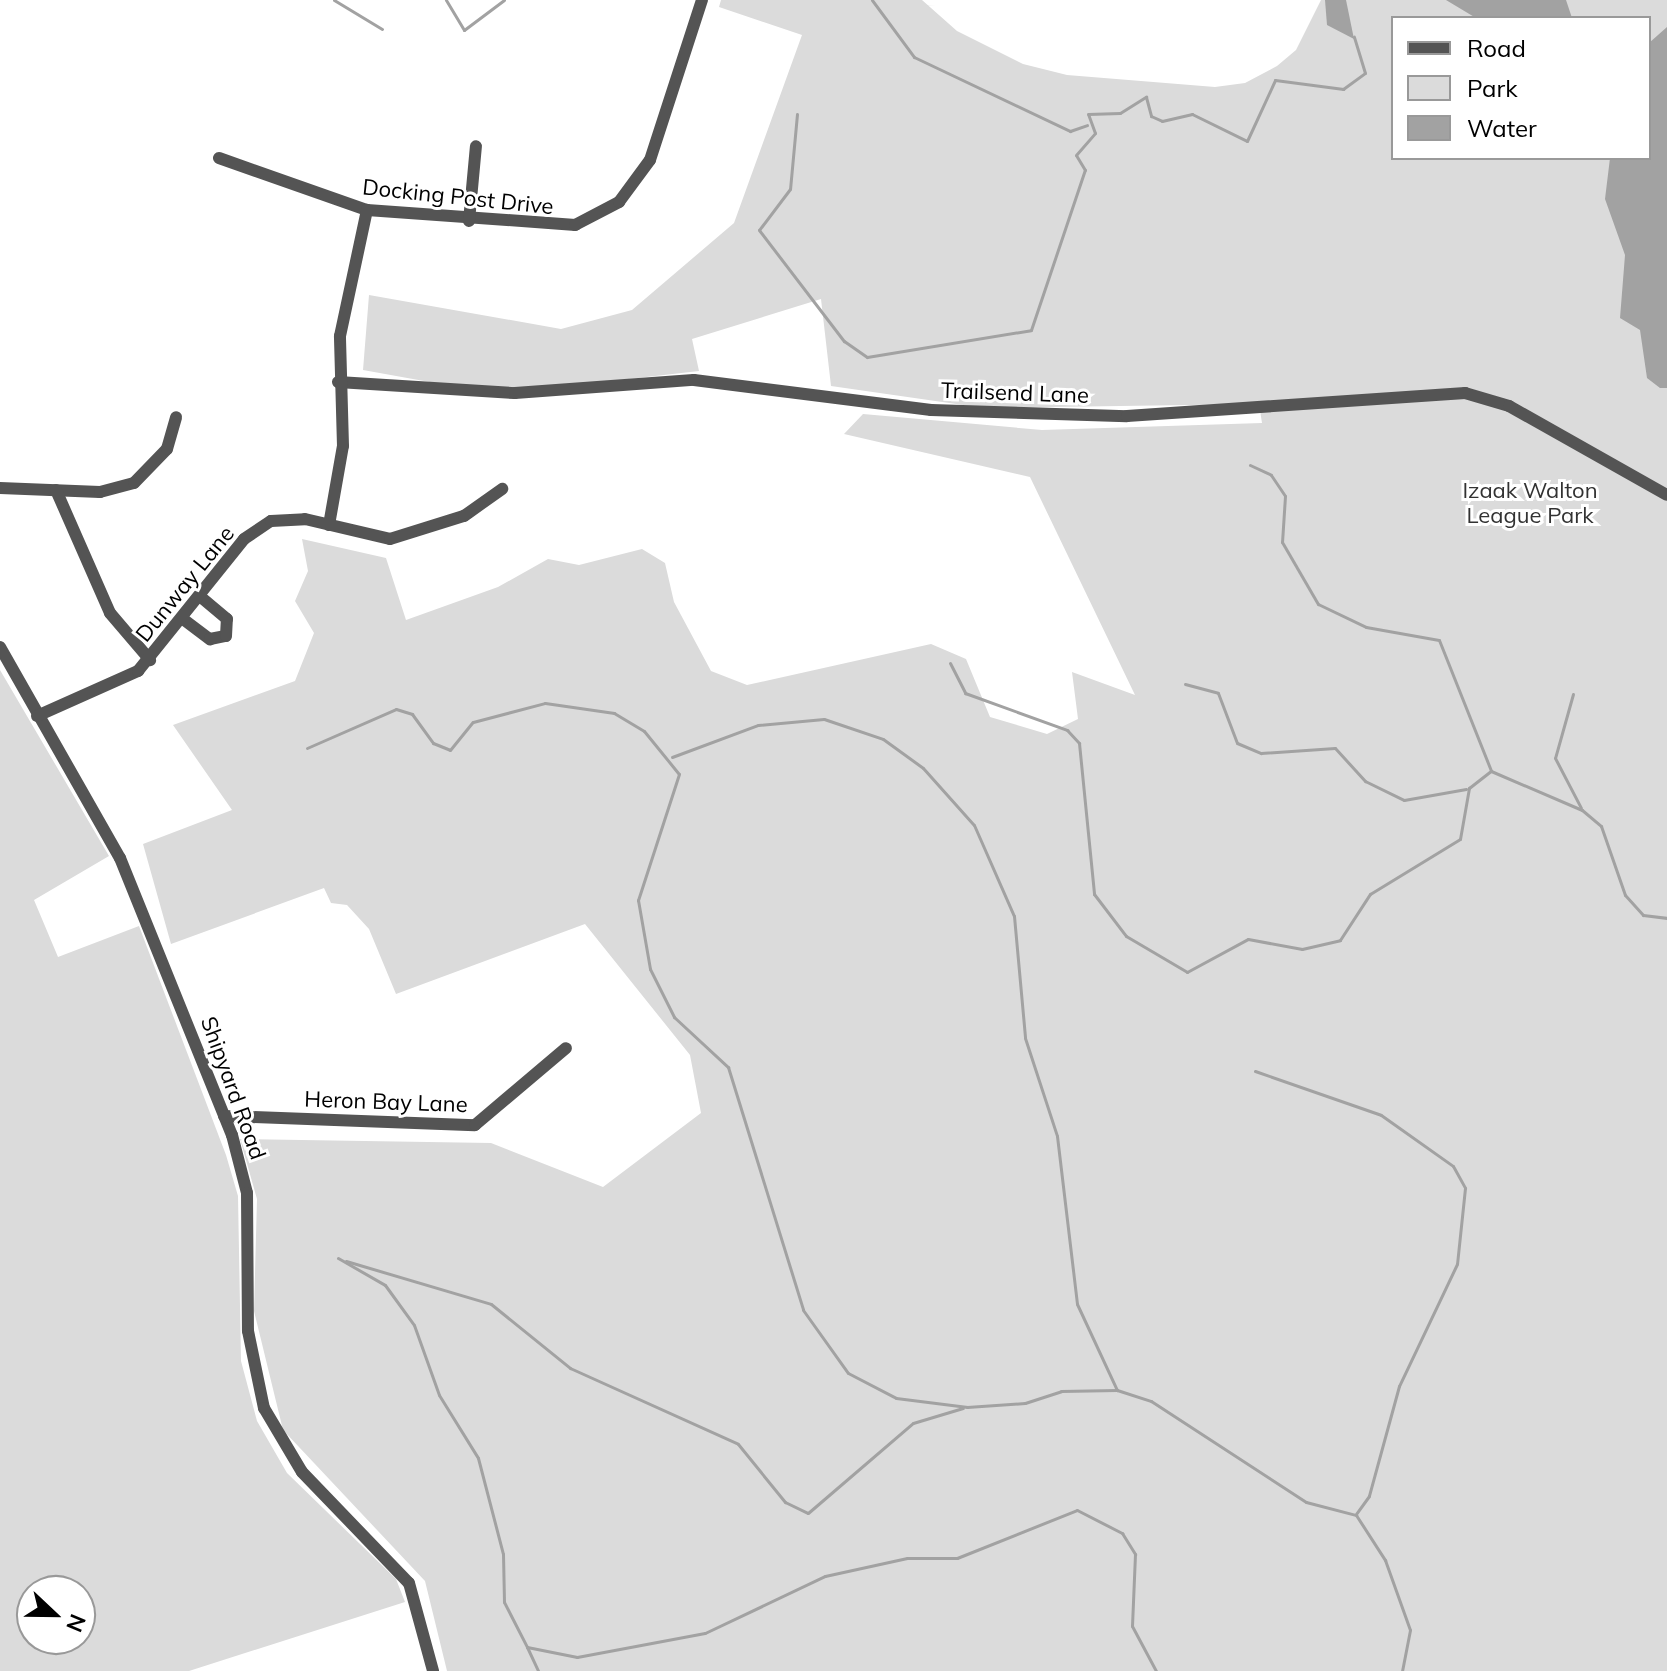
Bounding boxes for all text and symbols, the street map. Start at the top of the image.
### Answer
legend [1391,16,1651,160]
text: Road [1467,33,1526,63]
text: Park [1467,73,1518,103]
text: Water [1467,113,1537,143]
street label: Docking Post Drive [361,174,555,220]
street label: Trailsend Lane [941,377,1089,409]
park label: Izaak Walton League Park [1462,477,1598,528]
street label: Dunway Lane [130,521,240,647]
street label: Shipyard Road [195,1013,271,1163]
street label: Heron Bay Lane [304,1086,468,1118]
north arrow [16,1575,96,1655]
text: N [60,1610,92,1636]

